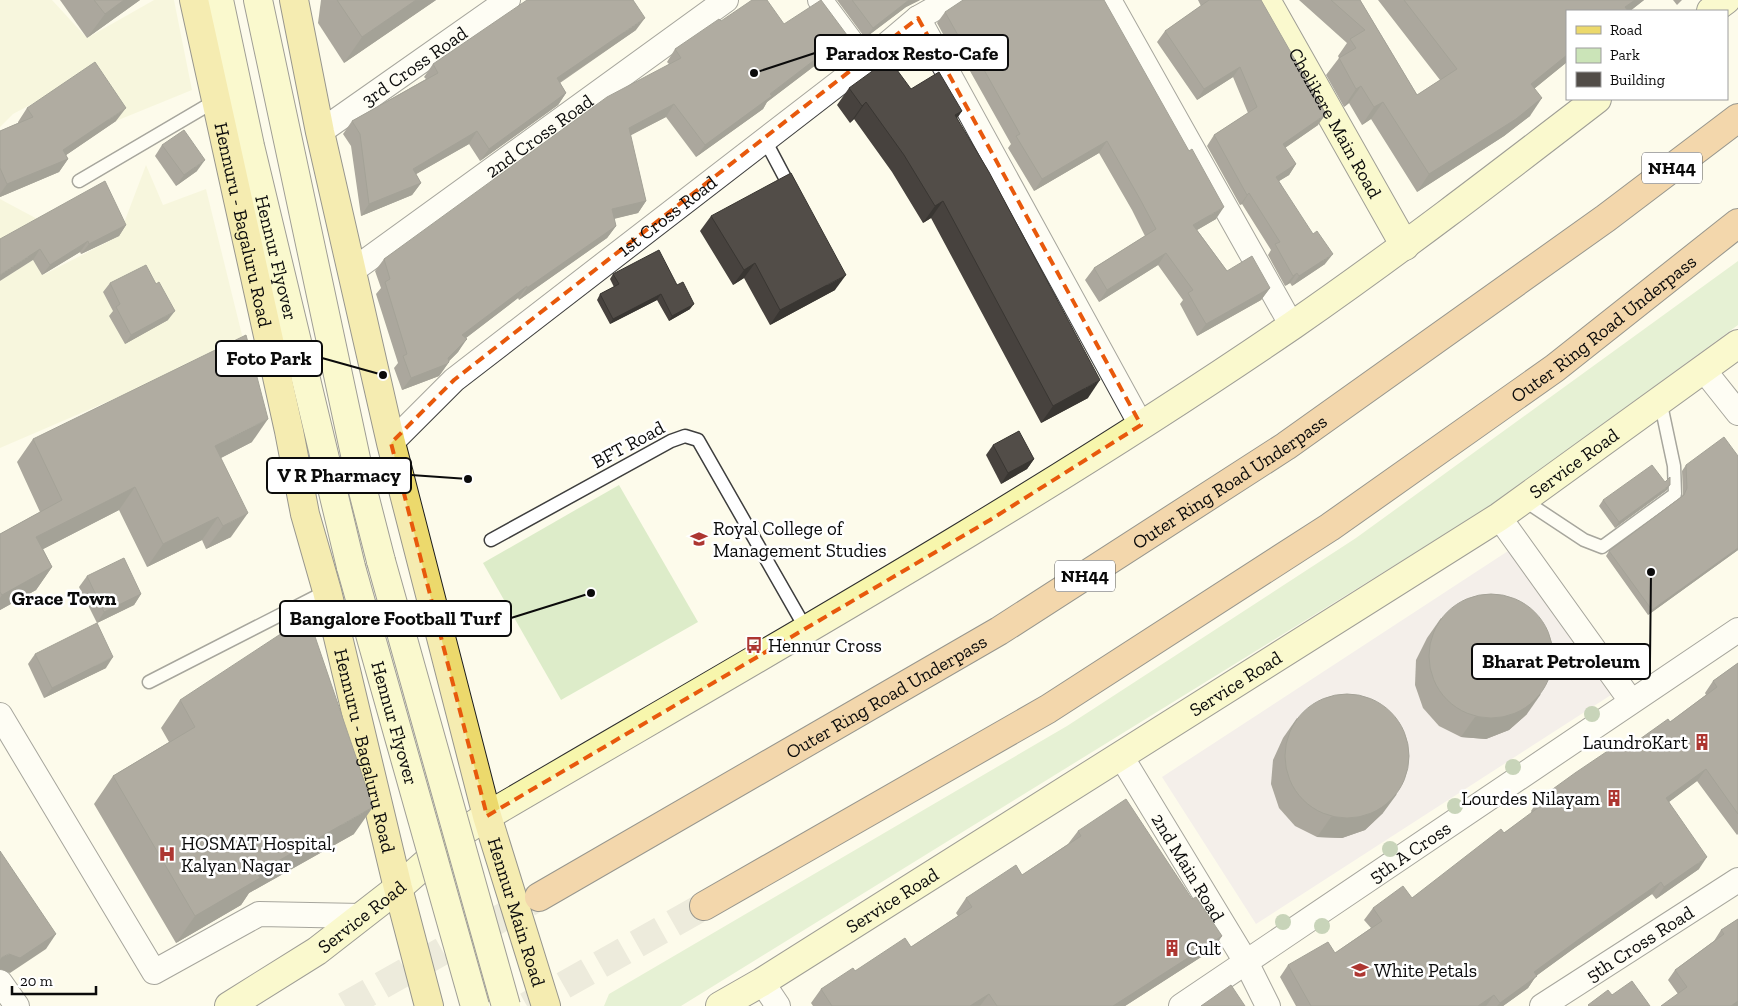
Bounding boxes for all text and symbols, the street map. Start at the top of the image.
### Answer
legend [1566,10,1728,100]
street label: 3rd Cross Road [357,21,472,111]
text: Road [1610,21,1643,39]
callout: Paradox Resto-Cafe [815,35,1008,70]
text: Paradox Resto-Cafe [826,41,999,65]
street label: Chelikere Main Road [1283,44,1387,203]
text: Park [1610,46,1640,64]
text: Building [1610,71,1665,89]
street label: 2nd Cross Road [481,89,598,183]
street label: Hennuru - Bagaluru Road [209,120,277,330]
road number: NH44 [1642,152,1702,184]
street label: 1st Cross Road [613,170,722,262]
street label: Hennur Flyover [250,193,302,323]
street label: Outer Ring Road Underpass [1506,250,1701,408]
callout: Foto Park [216,341,322,376]
text: Foto Park [226,346,312,370]
street label: Outer Ring Road Underpass [1128,410,1331,554]
street label: BFT Road [588,416,669,473]
street label: Service Road [1525,423,1624,503]
callout: V R Pharmacy [267,458,411,493]
text: V R Pharmacy [277,463,401,487]
place label: Royal College of Management Studies [713,517,887,562]
school or university icon: Royal College of Management Studies [689,529,709,549]
road number: NH44 [1055,560,1115,592]
district label: Grace Town [12,586,117,610]
callout: Bangalore Football Turf [280,601,511,636]
text: Bangalore Football Turf [290,606,503,630]
street label: Outer Ring Road Underpass [782,630,991,764]
place label: Hennur Cross [768,634,882,657]
bus stop icon: Hennur Cross [744,635,764,655]
callout: Bharat Petroleum [1472,644,1650,679]
street label: Hennuru - Bagaluru Road [329,646,400,856]
street label: Service Road [1185,646,1287,722]
text: Bharat Petroleum [1482,649,1640,673]
street label: Hennur Flyover [366,658,423,788]
place label: LaundroKart [1583,731,1688,754]
building icon: LaundroKart [1692,732,1712,752]
place label: Lourdes Nilayam [1461,787,1601,810]
building icon: Lourdes Nilayam [1604,788,1624,808]
street label: 2nd Main Road [1146,809,1230,926]
street label: 5th A Cross [1365,816,1455,888]
place label: HOSMAT Hospital, Kalyan Nagar [181,832,336,877]
street label: Hennur Main Road [482,835,550,990]
hospital icon: HOSMAT Hospital, Kalyan Nagar [157,844,177,864]
street label: Service Road [842,862,943,938]
street label: Service Road [313,875,411,958]
street label: 5th Cross Road [1582,900,1698,987]
place label: Cult [1186,937,1221,960]
building icon: Cult [1162,938,1182,958]
place label: White Petals [1374,959,1477,982]
school or university icon: White Petals [1350,960,1370,980]
scale bar [12,964,96,996]
text: 20 m [20,972,53,990]

